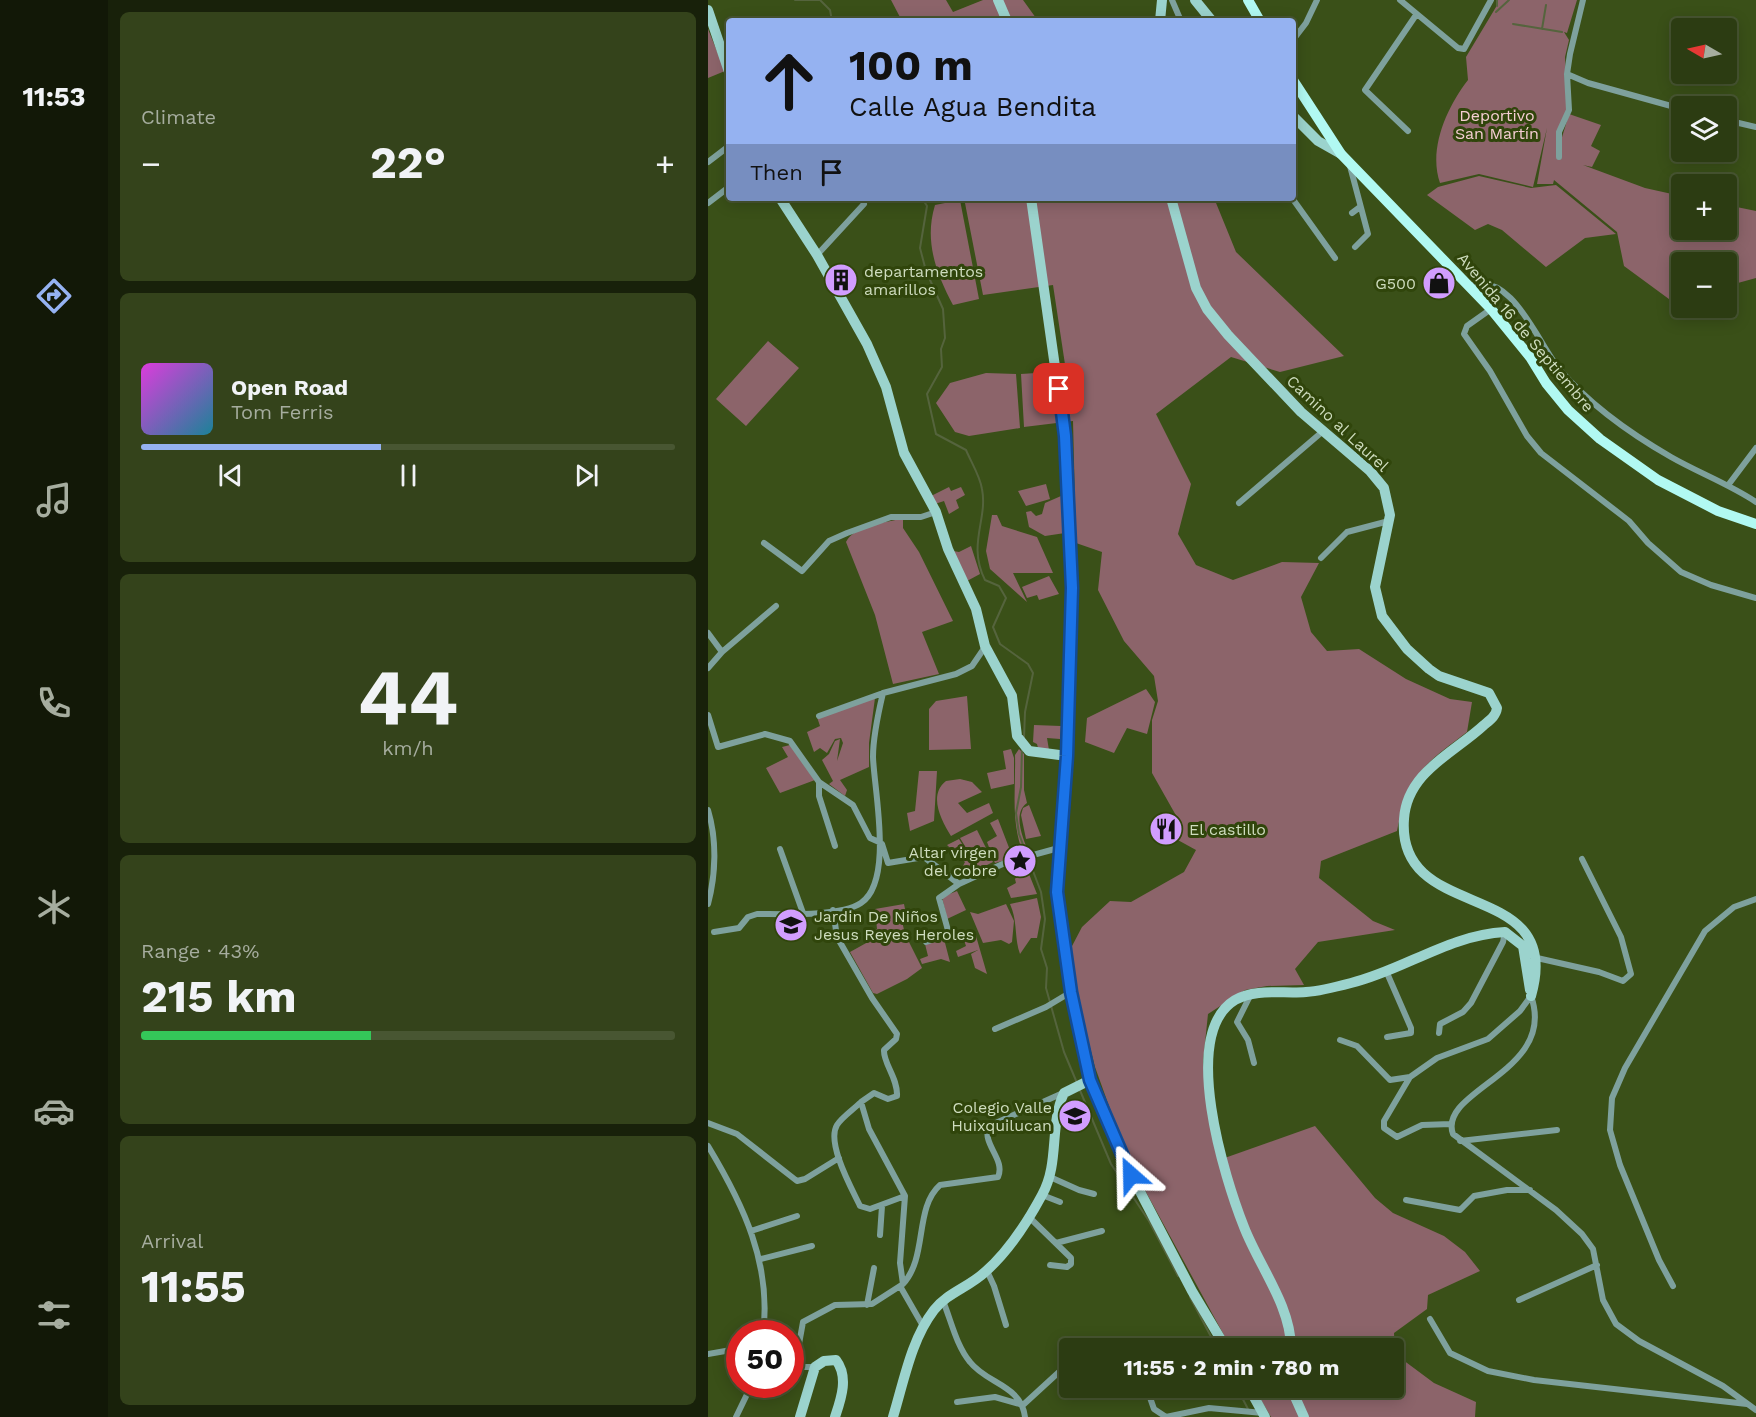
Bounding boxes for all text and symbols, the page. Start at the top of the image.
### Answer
north arrow [1671,18,1737,84]
map controls [1671,18,1737,318]
text: 100 m [849,41,973,90]
icon: ahead [750,42,828,120]
text: 11:53 [22,81,86,113]
text: Calle Agua Bendita [849,91,1096,123]
button: layers [1671,96,1737,162]
text: Climate [141,105,216,129]
park label: Deportivo San Martín [1455,106,1539,143]
text: 22° [370,136,446,189]
text: − [141,144,161,183]
text: + [655,144,675,183]
icon: arrive [815,156,848,189]
text: Then [750,160,803,185]
button: + [1671,174,1737,240]
street label: Avenida 16 de Septiembre [1453,249,1598,416]
button: − [1671,252,1737,318]
building icon: departamentos amarillos [823,262,859,298]
place label: departamentos amarillos [864,262,983,299]
shop icon: G500 [1421,265,1457,301]
place label: G500 [1375,274,1416,293]
icon: directions [33,275,75,317]
pin [1033,363,1084,414]
street label: Camino al Laurel [1283,371,1393,475]
icon: arrive [1042,372,1075,405]
text: Open Road [231,375,348,400]
text: Tom Ferris [231,400,334,424]
icon: previous [214,459,247,492]
icon: pause [392,459,425,492]
icon: next [570,459,603,492]
icon: music [33,479,75,521]
text: 44 [358,651,458,743]
icon: phone [33,682,75,724]
text: km/h [382,736,434,760]
restaurant icon: El castillo [1148,811,1184,847]
place label: El castillo [1189,820,1266,839]
place label: Altar virgen del cobre [909,843,997,880]
place icon: Altar virgen del cobre [1002,843,1038,879]
icon: climate [33,886,75,928]
school or university icon: Jardin De Niños Jesus Reyes Heroles [773,907,809,943]
place label: Jardin De Niños Jesus Reyes Heroles [814,907,974,944]
text: Range · 43% [141,939,259,963]
text: 215 km [141,970,297,1023]
icon: car [33,1090,75,1132]
place label: Colegio Valle Huixquilucan [951,1098,1052,1135]
school or university icon: Colegio Valle Huixquilucan [1057,1098,1093,1134]
position arrow [1099,1143,1163,1207]
text: Arrival [141,1229,203,1253]
text: 11:55 [141,1260,246,1313]
icon: filters [33,1294,75,1336]
speed limit sign: 50 [726,1320,804,1398]
text: 11:55 · 2 min · 780 m [1124,1355,1339,1380]

